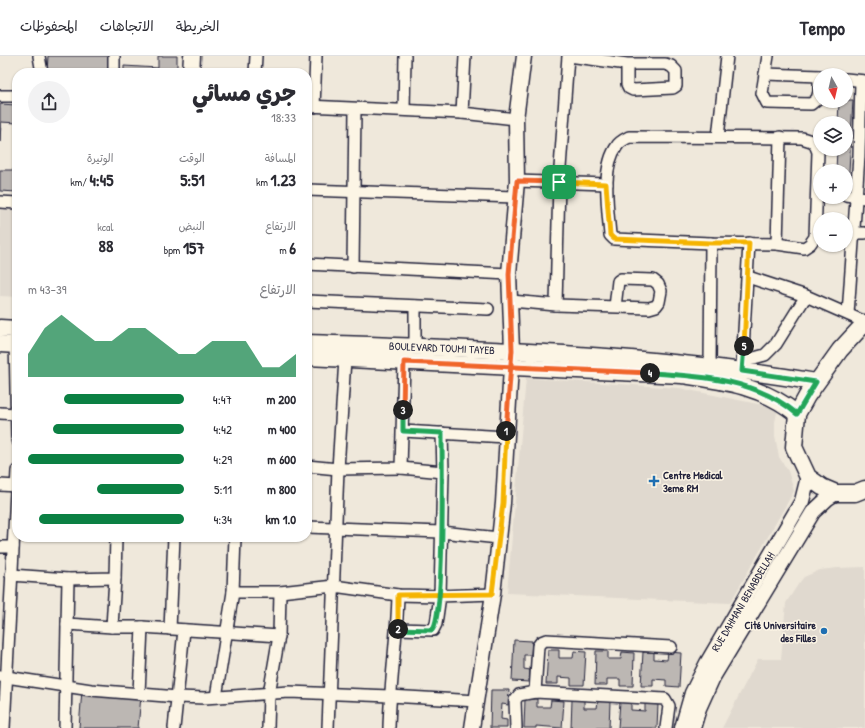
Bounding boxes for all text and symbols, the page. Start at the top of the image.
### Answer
text: Tempo [800,15,845,41]
text: المحفوظات [20,16,78,35]
text: الاتجاهات [100,16,154,35]
text: الخريطة [176,16,219,35]
north arrow [813,68,853,108]
map controls [813,68,853,252]
text: جري مسائي [192,78,296,108]
button: share [28,81,70,123]
text: 18:33 [271,108,296,126]
button: layers [813,116,853,156]
text: الوتيرة [87,151,113,165]
text: الوقت [179,151,205,165]
text: المسافة [265,151,296,165]
button: + [813,164,853,204]
pin [542,165,576,199]
text: 4:45 [89,168,113,191]
text: 5:51 [180,168,205,191]
text: 1.23 [271,168,296,191]
icon: arrive [548,171,570,193]
text: /km [70,175,89,189]
text: km [256,175,271,189]
button: − [813,212,853,252]
text: النبض [178,219,205,233]
text: الارتفاع [265,219,296,233]
text: kcal [97,220,113,234]
text: 88 [99,234,113,257]
text: 157 [183,236,205,259]
text: 6 [289,236,296,259]
text: bpm [164,243,183,257]
text: m [279,243,289,257]
text: 39–43 m [28,280,67,298]
text: الارتفاع [260,280,296,298]
pin: 5 [734,336,754,356]
street label: BOULEVARD TOUMI TAYEB [389,339,496,357]
text: 5 [742,339,746,353]
pin: 4 [640,363,660,383]
text: 4 [648,366,652,380]
text: 4:47 [213,390,232,408]
text: 200 m [266,390,296,408]
pin: 3 [393,400,413,420]
text: 3 [401,403,405,417]
text: 4:42 [213,420,232,438]
text: 400 m [268,420,296,438]
pin: 1 [496,421,516,441]
text: 1 [504,424,508,438]
text: 4:29 [213,450,232,468]
text: 600 m [267,450,296,468]
place label: Centre Medical 3eme RM [663,468,724,495]
marker: Centre Medical 3eme RM [648,475,660,487]
text: 5:11 [214,480,232,498]
text: 800 m [267,480,296,498]
text: 4:34 [213,510,232,528]
text: 1.0 km [265,510,296,528]
street label: RUE DAHMANI BENABDELLAH [708,549,778,654]
place label: Cité Universitaire des Filles [744,618,817,645]
pin: 2 [388,619,408,639]
text: 2 [395,622,401,636]
marker: Cité Universitaire des Filles [819,626,829,636]

